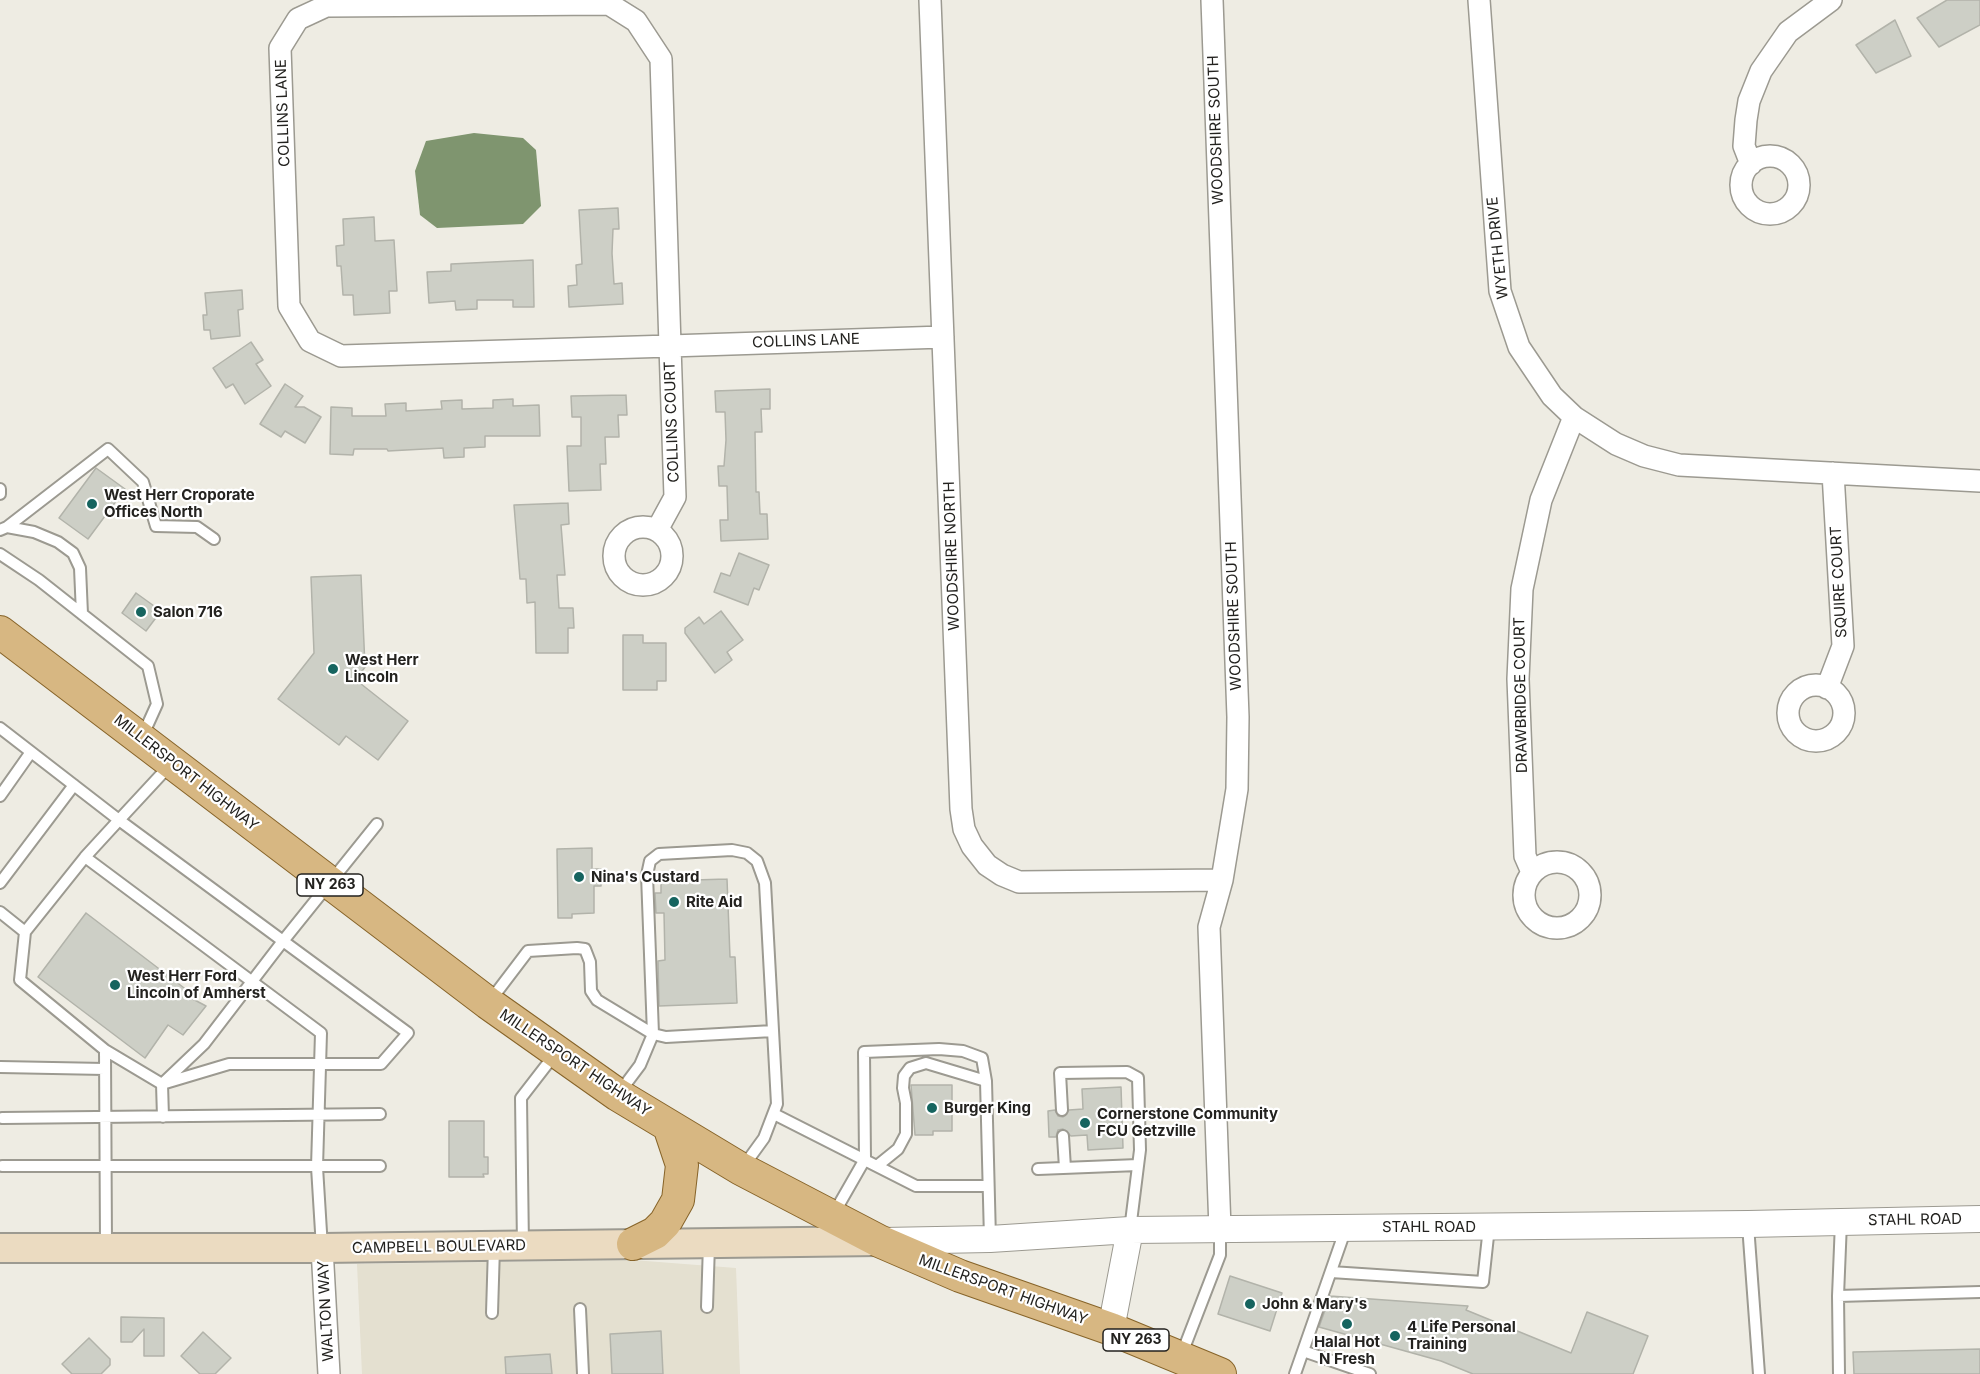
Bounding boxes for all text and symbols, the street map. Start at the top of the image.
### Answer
street label: WOODSHIRE SOUTH [1204,55,1228,205]
street label: COLLINS LANE [272,59,294,167]
street label: WYETH DRIVE [1484,196,1512,300]
street label: COLLINS LANE [752,330,860,352]
street label: COLLINS COURT [661,361,683,483]
street label: WOODSHIRE NORTH [940,481,964,631]
place label: West Herr Croporate Offices North [104,486,255,521]
marker: West Herr Croporate Offices North [85,497,99,511]
street label: SQUIRE COURT [1827,526,1851,638]
street label: WOODSHIRE SOUTH [1222,541,1246,691]
place label: Salon 716 [153,603,223,621]
marker: Salon 716 [134,605,148,619]
street label: DRAWBRIDGE COURT [1511,617,1531,773]
place label: West Herr Lincoln [345,651,419,686]
marker: West Herr Lincoln [326,662,340,676]
street label: MILLERSPORT HIGHWAY [110,711,262,835]
place label: Nina's Custard [591,868,699,886]
marker: Nina's Custard [572,870,586,884]
road number: NY 263 [297,874,363,896]
place label: Rite Aid [686,893,743,911]
marker: Rite Aid [667,895,681,909]
place label: West Herr Ford Lincoln of Amherst [127,967,266,1002]
marker: West Herr Ford Lincoln of Amherst [108,978,122,992]
street label: MILLERSPORT HIGHWAY [496,1006,654,1120]
place label: Burger King [944,1099,1031,1117]
marker: Burger King [925,1101,939,1115]
place label: Cornerstone Community FCU Getzville [1097,1105,1278,1140]
marker: Cornerstone Community FCU Getzville [1078,1116,1092,1130]
street label: STAHL ROAD [1868,1210,1962,1230]
street label: STAHL ROAD [1382,1218,1476,1236]
street label: CAMPBELL BOULEVARD [352,1236,526,1258]
street label: MILLERSPORT HIGHWAY [916,1251,1090,1329]
street label: WALTON WAY [314,1260,338,1362]
place label: John & Mary's [1262,1295,1367,1313]
marker: John & Mary's [1243,1297,1257,1311]
marker: Halal Hot N Fresh [1340,1317,1354,1331]
place label: 4 Life Personal Training [1407,1318,1516,1353]
road number: NY 263 [1103,1329,1169,1351]
marker: 4 Life Personal Training [1388,1329,1402,1343]
place label: Halal Hot N Fresh [1314,1333,1380,1368]

